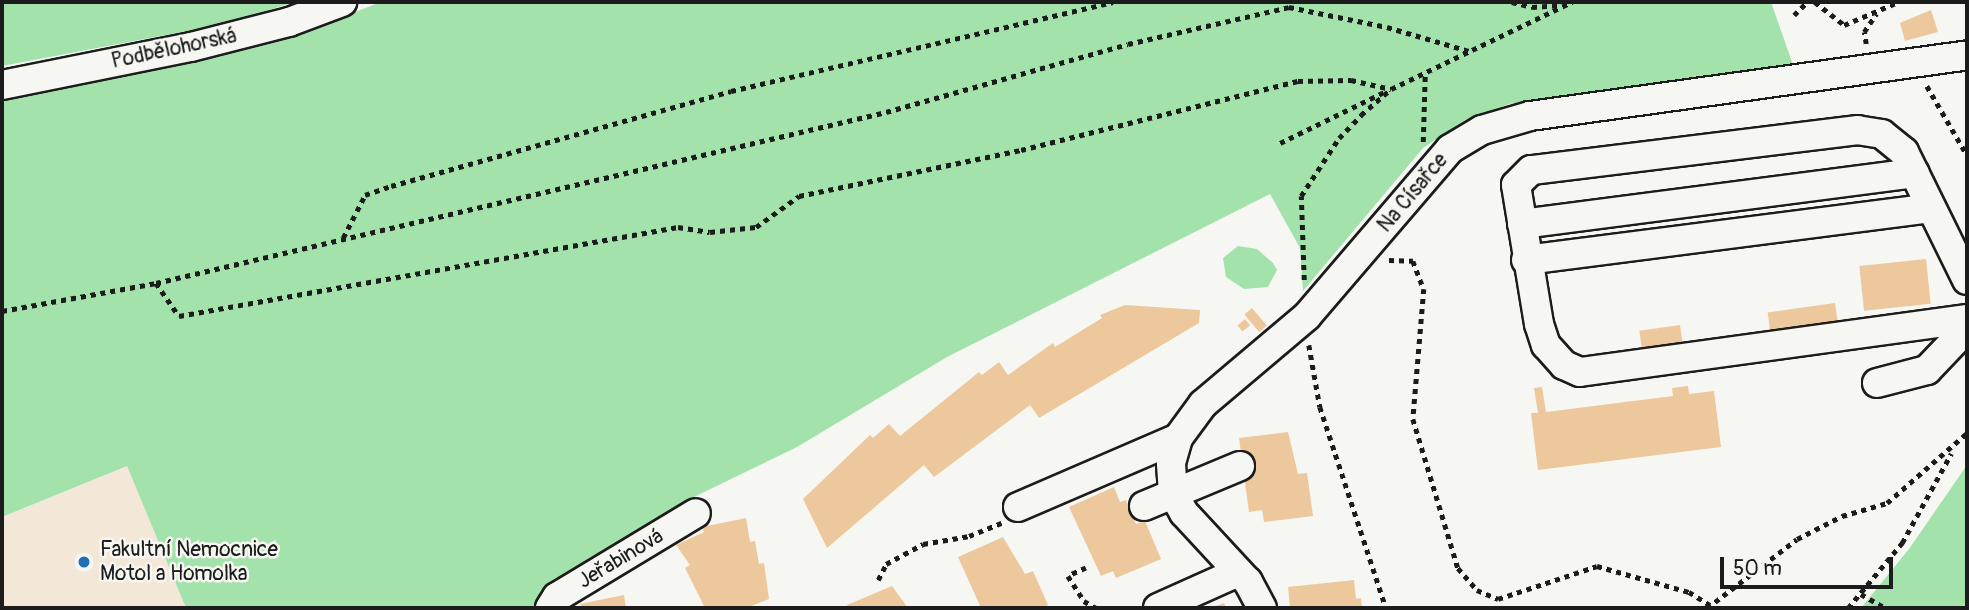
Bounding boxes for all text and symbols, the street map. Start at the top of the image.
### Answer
street label: Podbělohorská [109,23,239,75]
street label: Na Císařce [1373,148,1453,238]
street label: Jeřabinová [574,524,668,594]
place label: Fakultní Nemocnice Motol a Homolka [100,537,278,587]
scale bar [1724,544,1897,588]
marker: Fakultní Nemocnice Motol a Homolka [74,552,94,572]
text: 50 m [1733,555,1782,582]

